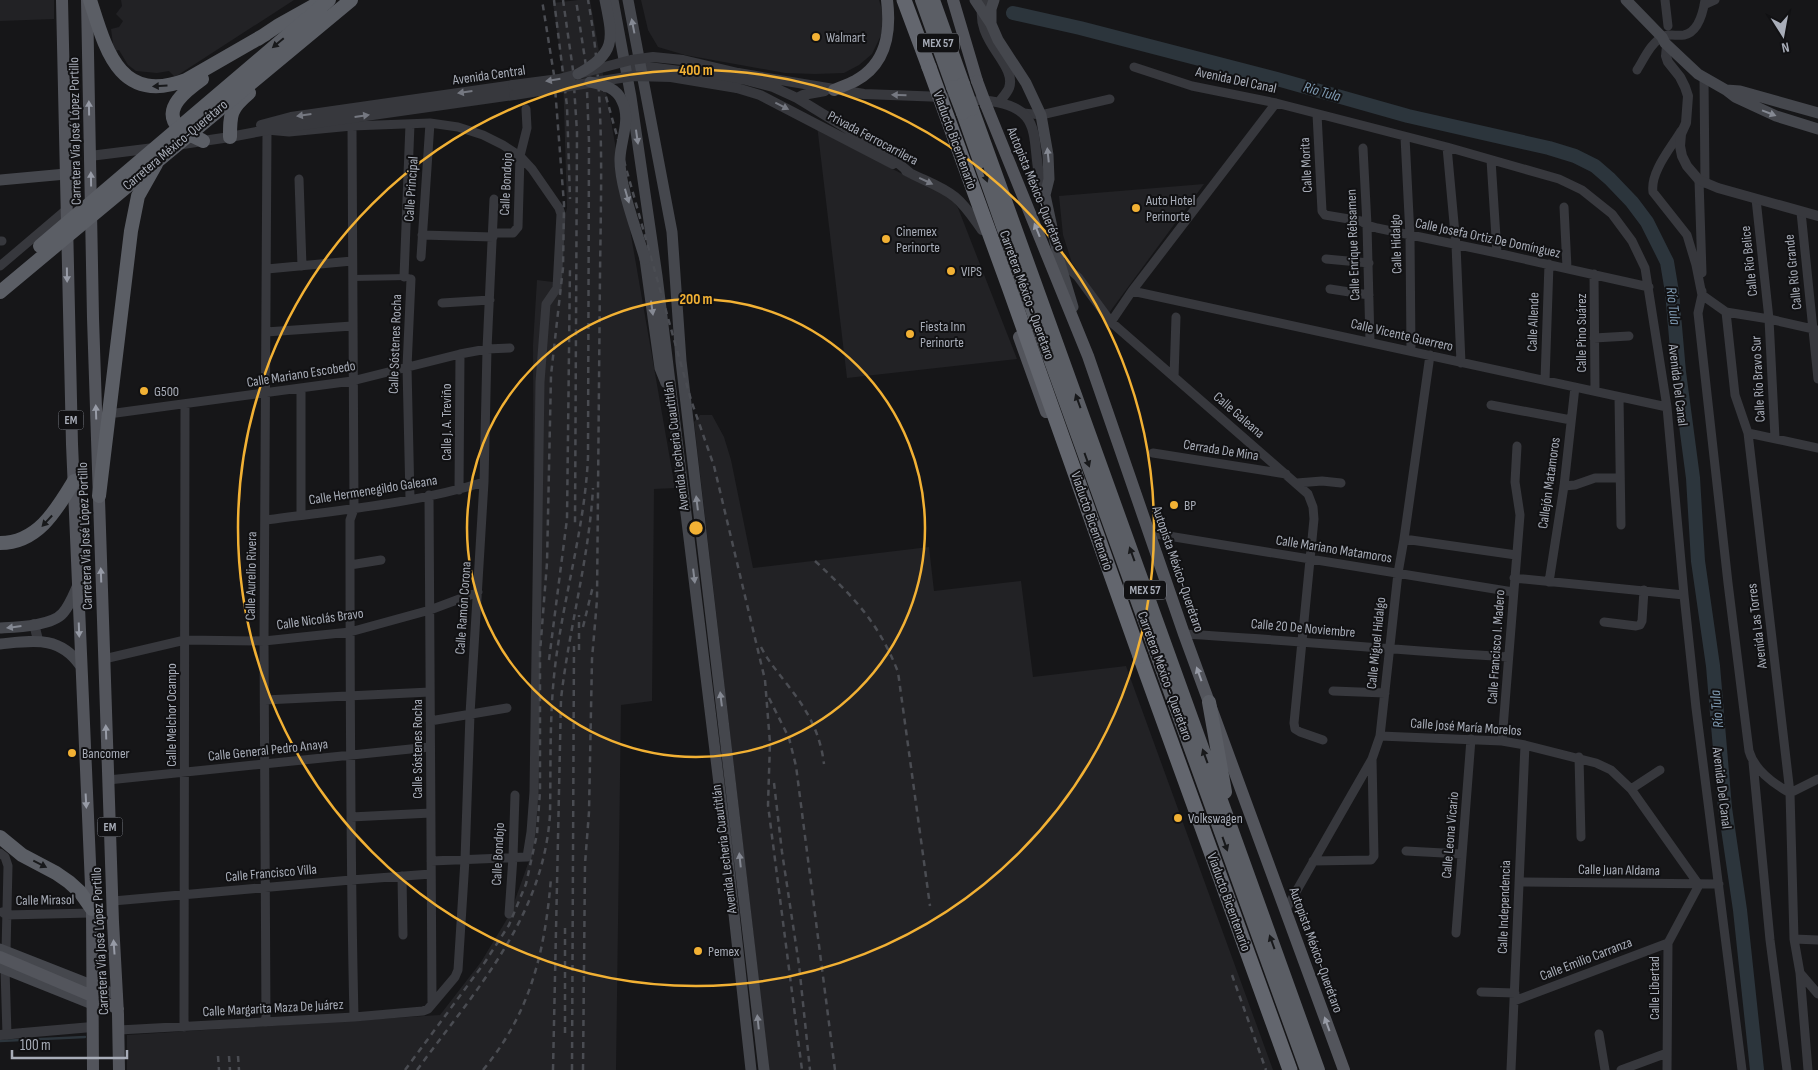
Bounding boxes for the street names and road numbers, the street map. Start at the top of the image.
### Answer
road number: MEX 57 [917,34,959,52]
street label: Carretera Vía José López Portillo [65,57,85,205]
street label: Avenida Central [451,61,526,89]
street label: Avenida Del Canal [1193,63,1278,97]
street label: Viaducto Bicentenario [929,89,981,192]
street label: Carretera México-Querétaro [119,96,231,194]
street label: Privada Ferrocarrilera [825,107,921,169]
street label: Autopista México-Querétaro [1003,124,1069,254]
street label: Calle Morita [1296,137,1316,193]
street label: Calle Bondojo [496,152,516,216]
street label: Calle Principal [400,156,422,222]
street label: Calle Enrique Rébsamen [1343,189,1363,301]
street label: Calle Hidalgo [1386,214,1406,274]
street label: Calle Josefa Ortiz De Domínguez [1414,214,1562,262]
street label: Calle Río Belice [1737,225,1761,297]
street label: Carretera México - Querétaro [996,228,1058,362]
street label: Calle Río Grande [1781,233,1805,311]
street label: Calle Allende [1523,292,1543,352]
street label: Calle Pino Suárez [1573,293,1590,373]
street label: Calle Sóstenes Rocha [385,294,405,394]
street label: Calle Vicente Guerrero [1349,315,1455,355]
street label: Calle Río Bravo Sur [1747,335,1769,423]
street label: Avenida Del Canal [1664,342,1691,427]
street label: Calle Mariano Escobedo [245,357,357,391]
street label: Avenida Lecheria Cuautitlán [660,381,692,512]
street label: Calle J. A. Treviño [438,383,455,461]
street label: Calle Galeana [1210,388,1268,442]
road number: EM [58,410,84,430]
street label: Cerrada De Mina [1182,436,1260,464]
street label: Callejón Matamoros [1534,436,1564,530]
street label: Carretera Vía José López Portillo [74,462,96,610]
street label: Viaducto Bicentenario [1067,469,1117,573]
street label: Calle Hermenegildo Galeana [307,471,439,509]
street label: Autopista México-Querétaro [1148,503,1208,634]
street label: Calle Aurelio Rivera [242,531,260,621]
street label: Calle Mariano Matamoros [1275,531,1393,567]
street label: Calle Ramón Corona [451,561,475,655]
road number: MEX 57 [1124,580,1166,600]
street label: Avenida Las Torres [1743,582,1771,671]
street label: Calle Francisco I. Madero [1484,589,1508,705]
street label: Calle Miguel Hidalgo [1363,596,1389,690]
street label: Calle Nicolás Bravo [275,604,365,634]
street label: Carretera México - Querétaro [1134,609,1196,743]
street label: Calle 20 De Noviembre [1250,615,1356,641]
street label: Calle Melchor Ocampo [163,663,180,767]
street label: Calle Sóstenes Rocha [409,699,426,799]
street label: Calle José María Morelos [1410,715,1522,739]
street label: Calle General Pedro Anaya [207,735,329,765]
street label: Avenida Del Canal [1708,745,1735,830]
street label: Avenida Lecheria Cuautitlán [708,784,740,915]
street label: Calle Leona Vicario [1438,791,1462,879]
road number: EM [98,818,122,836]
street label: Calle Bondojo [488,822,508,886]
street label: Viaducto Bicentenario [1203,851,1255,954]
street label: Calle Independencia [1494,860,1514,954]
street label: Calle Francisco Villa [225,861,317,885]
street label: Calle Juan Aldama [1578,861,1660,879]
street label: Carretera Vía José López Portillo [88,867,112,1015]
street label: Autopista México-Querétaro [1285,884,1347,1015]
street label: Calle Mirasol [16,891,74,909]
street label: Calle Emilio Carranza [1537,934,1635,984]
street label: Calle Libertad [1646,956,1663,1020]
street label: Calle Margarita Maza De Juárez [202,996,344,1020]

